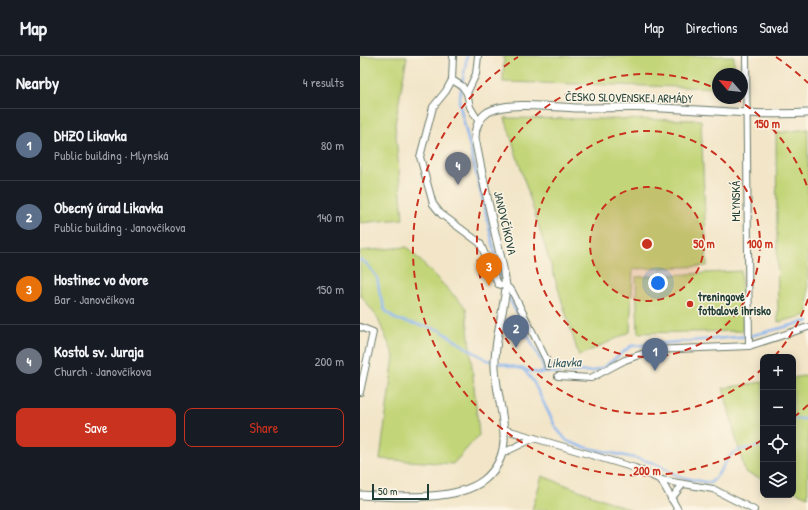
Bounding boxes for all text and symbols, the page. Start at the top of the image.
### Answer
text: Map [20,15,47,41]
text: Map [644,18,664,37]
text: Directions [686,18,737,37]
text: Saved [759,18,788,37]
north arrow [712,68,748,104]
text: Nearby [16,71,59,94]
text: 4 results [303,73,344,91]
street label: ČESKO SLOVENSKEJ ARMÁDY [565,88,694,107]
text: 150 m [754,115,780,132]
text: DHZO Likavka [54,125,127,146]
text: 1 [27,136,31,154]
text: 80 m [321,136,344,154]
text: Public building · Mlynská [54,146,168,164]
pin: 4 [445,152,471,185]
street label: MLYNSKÁ [727,180,744,221]
street label: JANOVČÍKOVA [490,189,521,257]
text: Obecný úrad Likavka [54,197,163,218]
text: 2 [26,208,32,226]
text: 140 m [317,208,344,226]
text: Public building · Janovčíkova [54,218,185,236]
text: 50 m [693,235,715,252]
text: 100 m [747,235,773,252]
centre of rings [640,237,654,251]
pin: 3 [476,253,502,286]
text: Hostinec vo dvore [54,269,149,290]
your location [648,273,668,293]
text: 3 [26,280,32,298]
text: 150 m [316,280,344,298]
place label: treningové fotbalové ihrisko [697,288,771,319]
text: Bar · Janovčíkova [54,290,134,308]
marker: treningové fotbalové ihrisko [685,299,695,309]
pin: 2 [503,315,529,348]
pin: 1 [642,338,668,371]
text: Kostol sv. Juraja [54,341,143,362]
text: 4 [27,352,31,370]
text: 200 m [314,352,344,370]
water label: Likavka [547,352,583,372]
map controls [760,354,796,498]
button: + [760,354,796,390]
text: Church · Janovčíkova [54,362,151,380]
button: − [760,390,796,426]
button: Save [16,408,176,447]
button: Share [184,408,344,447]
button: locate [760,426,796,462]
text: 200 m [633,462,661,479]
button: layers [760,462,796,498]
scale bar [372,482,429,501]
text: 50 m [378,484,398,498]

